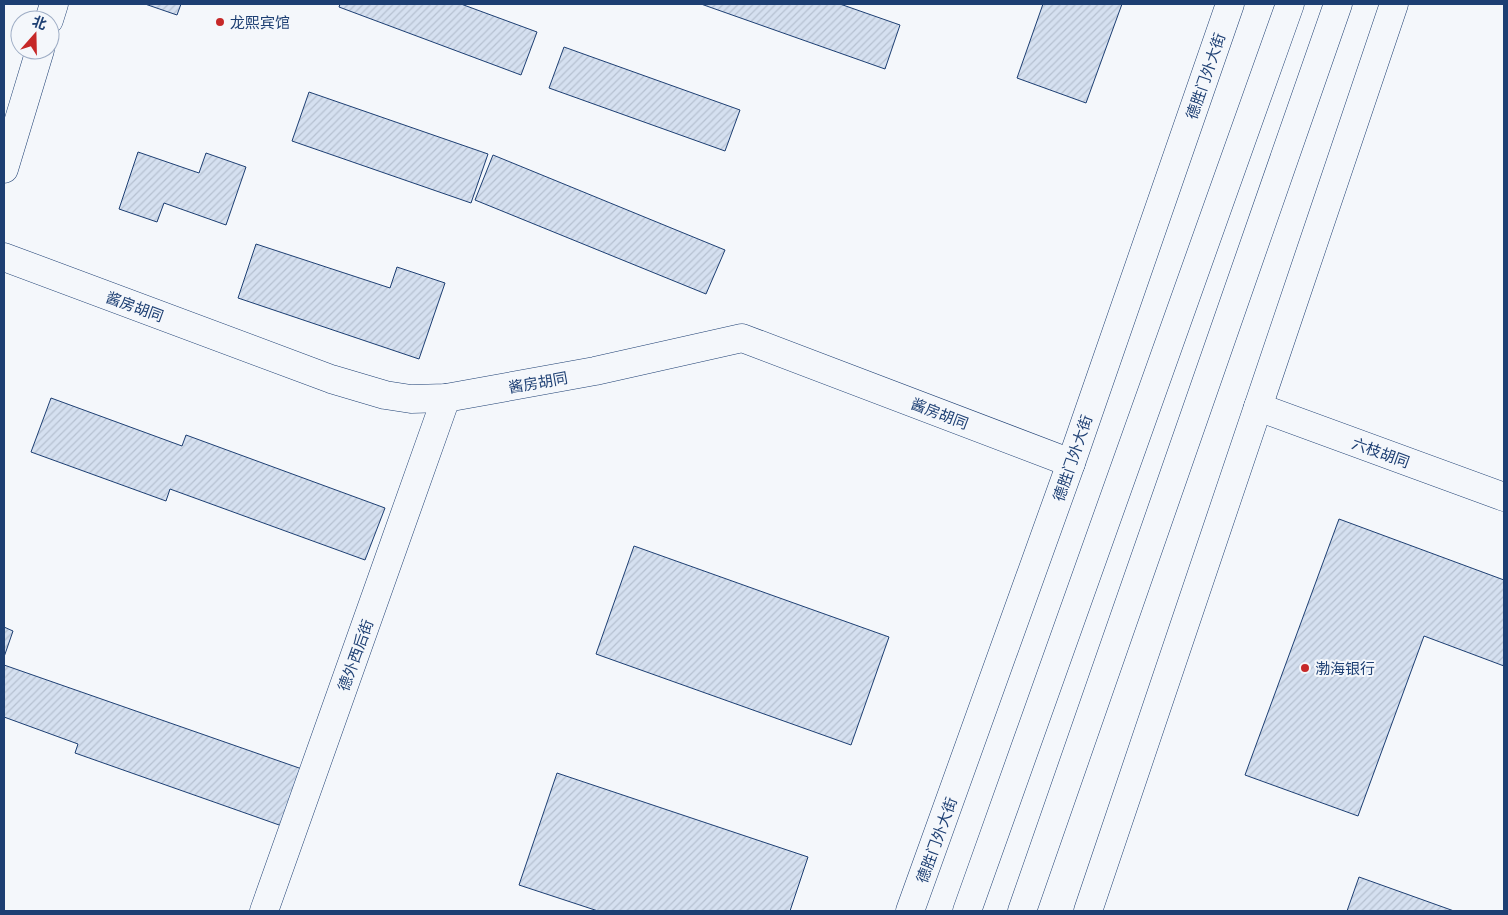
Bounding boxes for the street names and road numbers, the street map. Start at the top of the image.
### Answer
street label: 德胜门外大街 [1182,31,1228,121]
street label: 酱房胡同 [104,287,166,325]
street label: 酱房胡同 [507,368,569,396]
street label: 酱房胡同 [909,394,971,432]
street label: 德胜门外大街 [1049,413,1095,503]
street label: 六枝胡同 [1350,433,1412,471]
street label: 德外西后街 [334,617,376,693]
street label: 德胜门外大街 [912,795,960,885]

